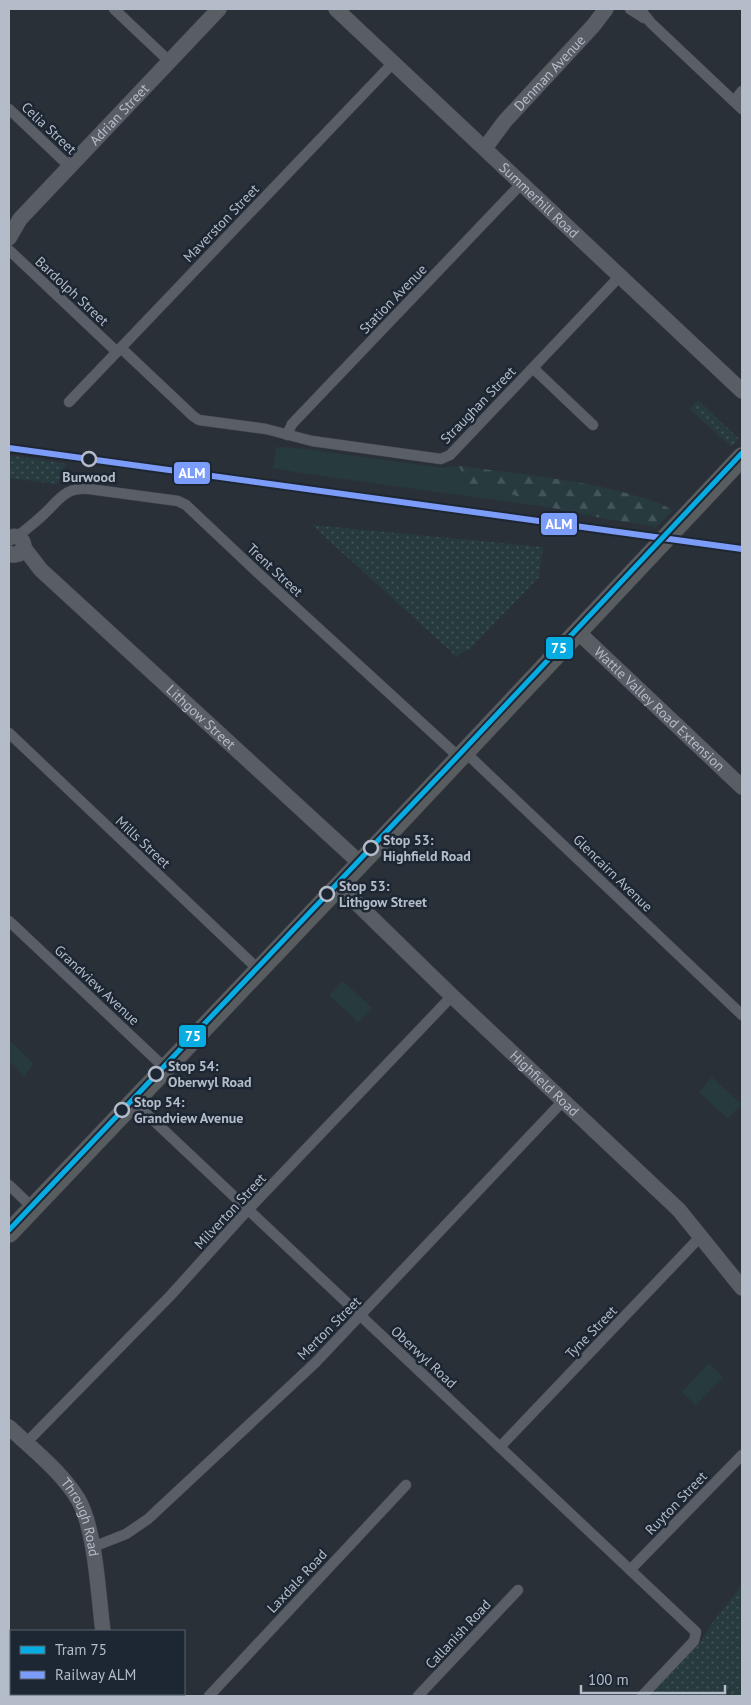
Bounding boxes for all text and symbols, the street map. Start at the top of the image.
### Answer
street label: Denman Avenue [510,31,589,115]
street label: Adrian Street [86,80,153,149]
street label: Celia Street [18,98,81,158]
street label: Summerhill Road [496,158,583,242]
street label: Maverston Street [179,180,263,266]
street label: Bardolph Street [32,252,113,330]
street label: Station Avenue [355,260,431,338]
street label: Straughan Street [437,362,520,447]
marker: Burwood [81,451,97,467]
line badge: ALM [173,461,211,485]
text: ALM [179,464,205,482]
place label: Burwood [62,468,116,486]
line badge: ALM [540,512,578,536]
text: ALM [546,515,572,533]
street label: Trent Street [243,540,307,601]
line badge: 75 [545,636,574,660]
text: 75 [551,639,567,657]
street label: Wattle Valley Road Extension [590,643,729,775]
street label: Lithgow Street [163,681,240,753]
street label: Mills Street [112,812,174,872]
street label: Glencairn Avenue [569,830,657,916]
place label: Stop 53: Highfield Road [383,831,471,865]
marker: Stop 53: Highfield Road [363,840,379,856]
place label: Stop 53: Lithgow Street [339,877,427,911]
marker: Stop 53: Lithgow Street [319,886,335,902]
street label: Grandview Avenue [51,941,143,1029]
line badge: 75 [178,1024,207,1048]
text: 75 [185,1027,201,1045]
street label: Highfield Road [506,1047,583,1120]
place label: Stop 54: Oberwyl Road [168,1057,252,1091]
marker: Stop 54: Oberwyl Road [148,1066,164,1082]
place label: Stop 54: Grandview Avenue [134,1093,243,1127]
marker: Stop 54: Grandview Avenue [114,1102,130,1118]
street label: Milverton Street [190,1169,270,1253]
street label: Merton Street [293,1292,365,1364]
street label: Tyne Street [561,1302,621,1362]
street label: Oberwyl Road [387,1322,461,1392]
street label: Ruyton Street [641,1467,711,1539]
street label: Through Road [57,1474,103,1558]
street label: Laxdale Road [263,1546,331,1616]
street label: Callanish Road [421,1596,495,1672]
legend [10,1630,185,1695]
text: Tram 75 [55,1640,107,1659]
scale bar [581,1662,725,1694]
text: Railway ALM [55,1665,136,1684]
text: 100 m [588,1670,629,1689]

